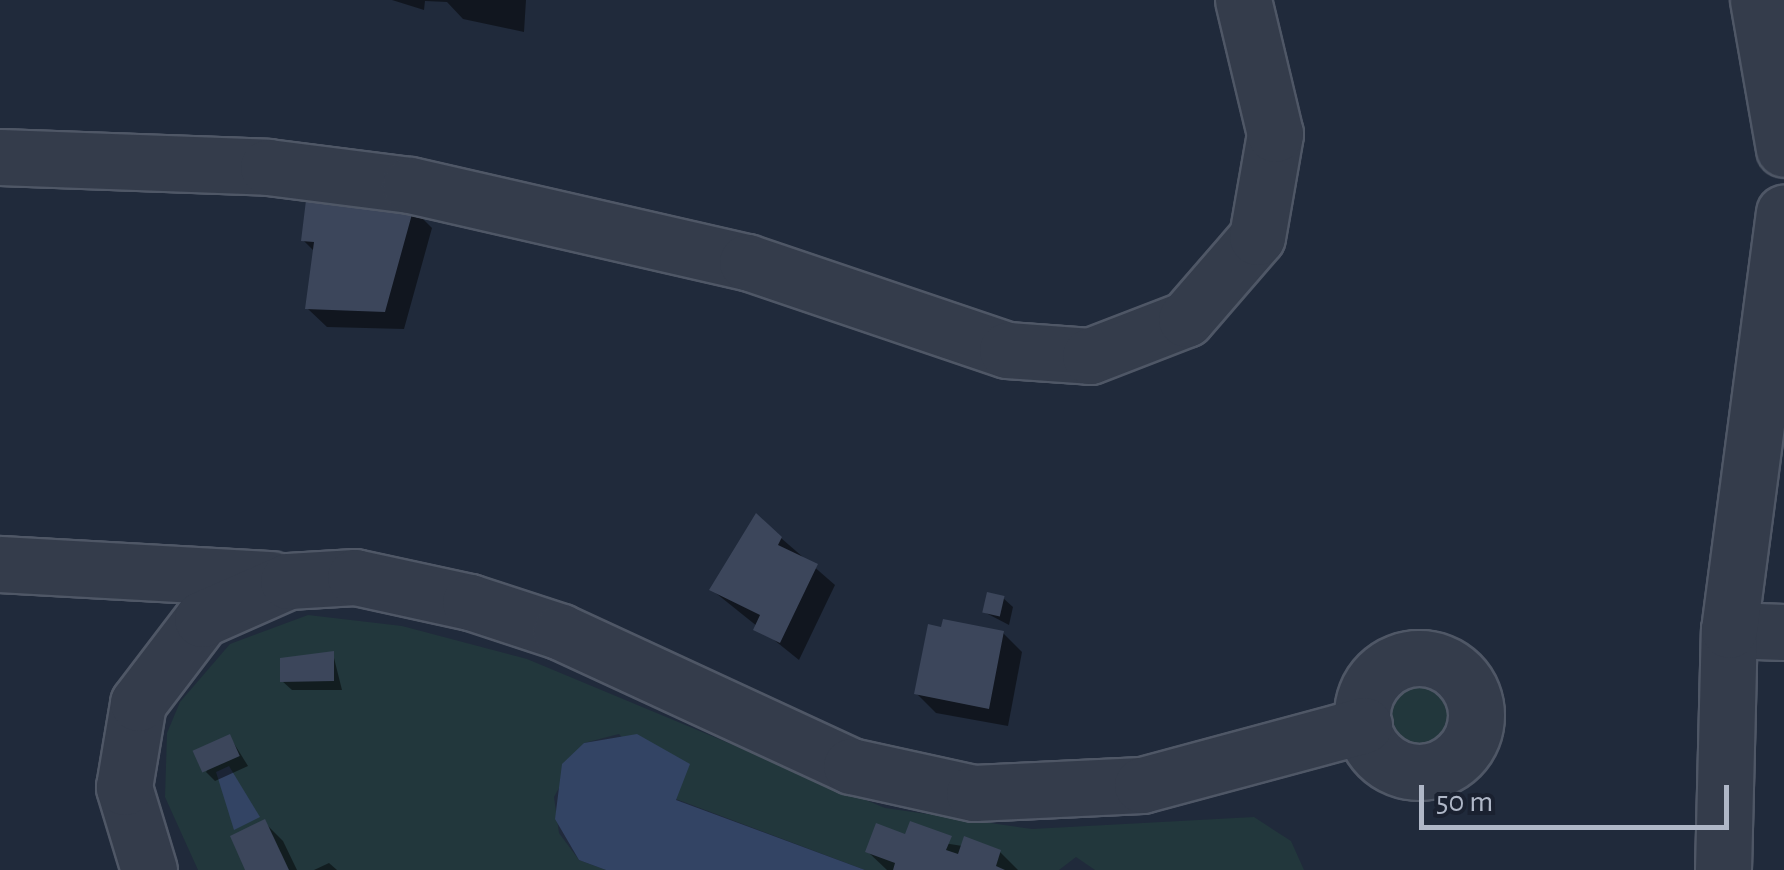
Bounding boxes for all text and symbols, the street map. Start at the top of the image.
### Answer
scale bar [1424,765,1734,827]
text: 50 m [1436,787,1493,817]

